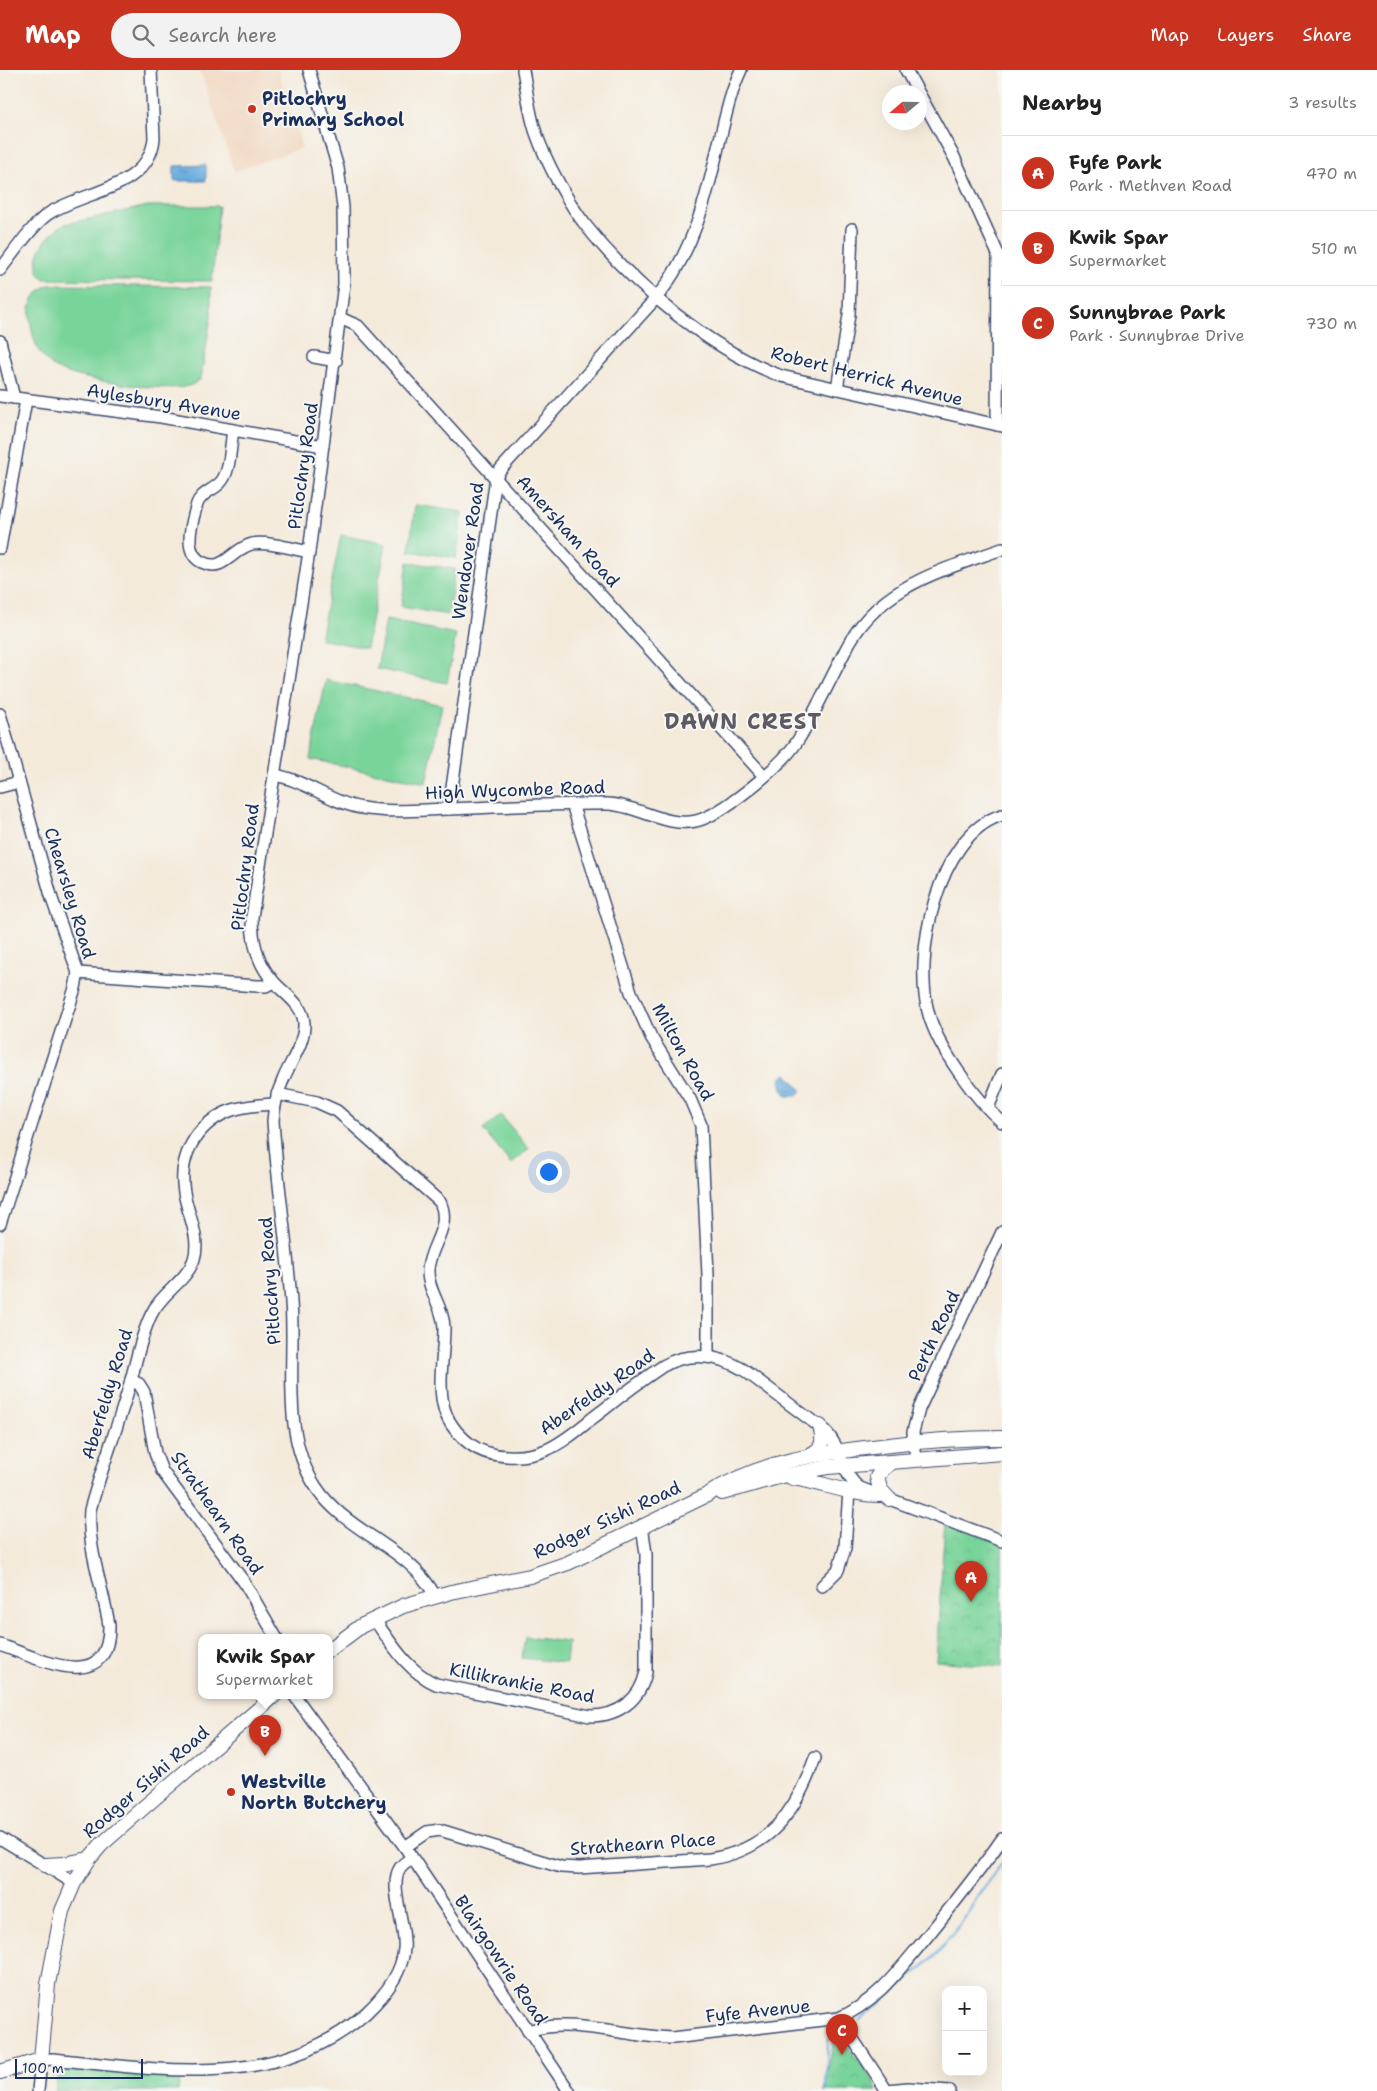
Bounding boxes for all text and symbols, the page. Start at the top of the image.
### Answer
search box [111,13,461,58]
text: Map [25,19,81,51]
icon: search [129,21,157,49]
text: Search here [169,23,277,48]
text: Map [1151,23,1189,47]
text: Layers [1217,23,1274,47]
text: Share [1302,23,1352,47]
north arrow [882,85,927,130]
place label: Pitlochry Primary School [262,87,404,132]
text: Nearby [1022,89,1102,117]
text: 3 results [1288,92,1357,113]
marker: Pitlochry Primary School [246,103,258,115]
text: Fyfe Park [1069,150,1162,175]
text: A [1032,163,1044,184]
text: 470 m [1306,163,1357,184]
text: Park · Methven Road [1069,175,1232,196]
text: Kwik Spar [1069,225,1168,250]
text: B [1033,238,1043,259]
text: 510 m [1311,238,1357,259]
text: Supermarket [1069,250,1166,271]
text: Sunnybrae Park [1069,300,1226,325]
text: C [1033,313,1043,334]
text: 730 m [1306,313,1357,334]
text: Park · Sunnybrae Drive [1069,325,1244,346]
street label: Robert Herrick Avenue [768,340,966,412]
street label: Aylesbury Avenue [85,378,243,426]
street label: Pitlochry Road [282,401,324,531]
street label: Amersham Road [511,470,625,592]
street label: Wendover Road [446,481,490,621]
district label: DAWN CREST [664,707,822,736]
street label: High Wycombe Road [424,775,606,805]
street label: Pitlochry Road [225,802,265,932]
street label: Chearsley Road [39,824,101,962]
street label: Milton Road [646,999,720,1105]
your location [536,1159,562,1185]
street label: Pitlochry Road [254,1216,286,1346]
street label: Perth Road [902,1287,966,1385]
street label: Aberfeldy Road [76,1326,138,1462]
street label: Aberfeldy Road [535,1343,659,1441]
street label: Strathearn Road [165,1446,269,1580]
street label: Rodger Sishi Road [529,1475,685,1565]
pin: A [955,1561,987,1602]
popup [198,1634,333,1699]
text: Kwik Spar [216,1644,315,1669]
street label: Killikrankie Road [447,1657,597,1709]
text: Supermarket [216,1669,313,1690]
pin: B [249,1715,281,1756]
street label: Rodger Sishi Road [78,1720,214,1844]
place label: Westville North Butchery [241,1770,386,1815]
marker: Westville North Butchery [225,1786,237,1798]
street label: Strathearn Place [569,1827,717,1861]
street label: Blairgowrie Road [449,1891,553,2029]
map controls [942,1986,987,2076]
button: + [942,1986,987,2031]
street label: Fyfe Avenue [704,1994,812,2028]
pin: C [826,2014,858,2055]
button: − [942,2031,987,2076]
scale bar [15,2056,142,2079]
text: 100 m [22,2059,64,2077]

